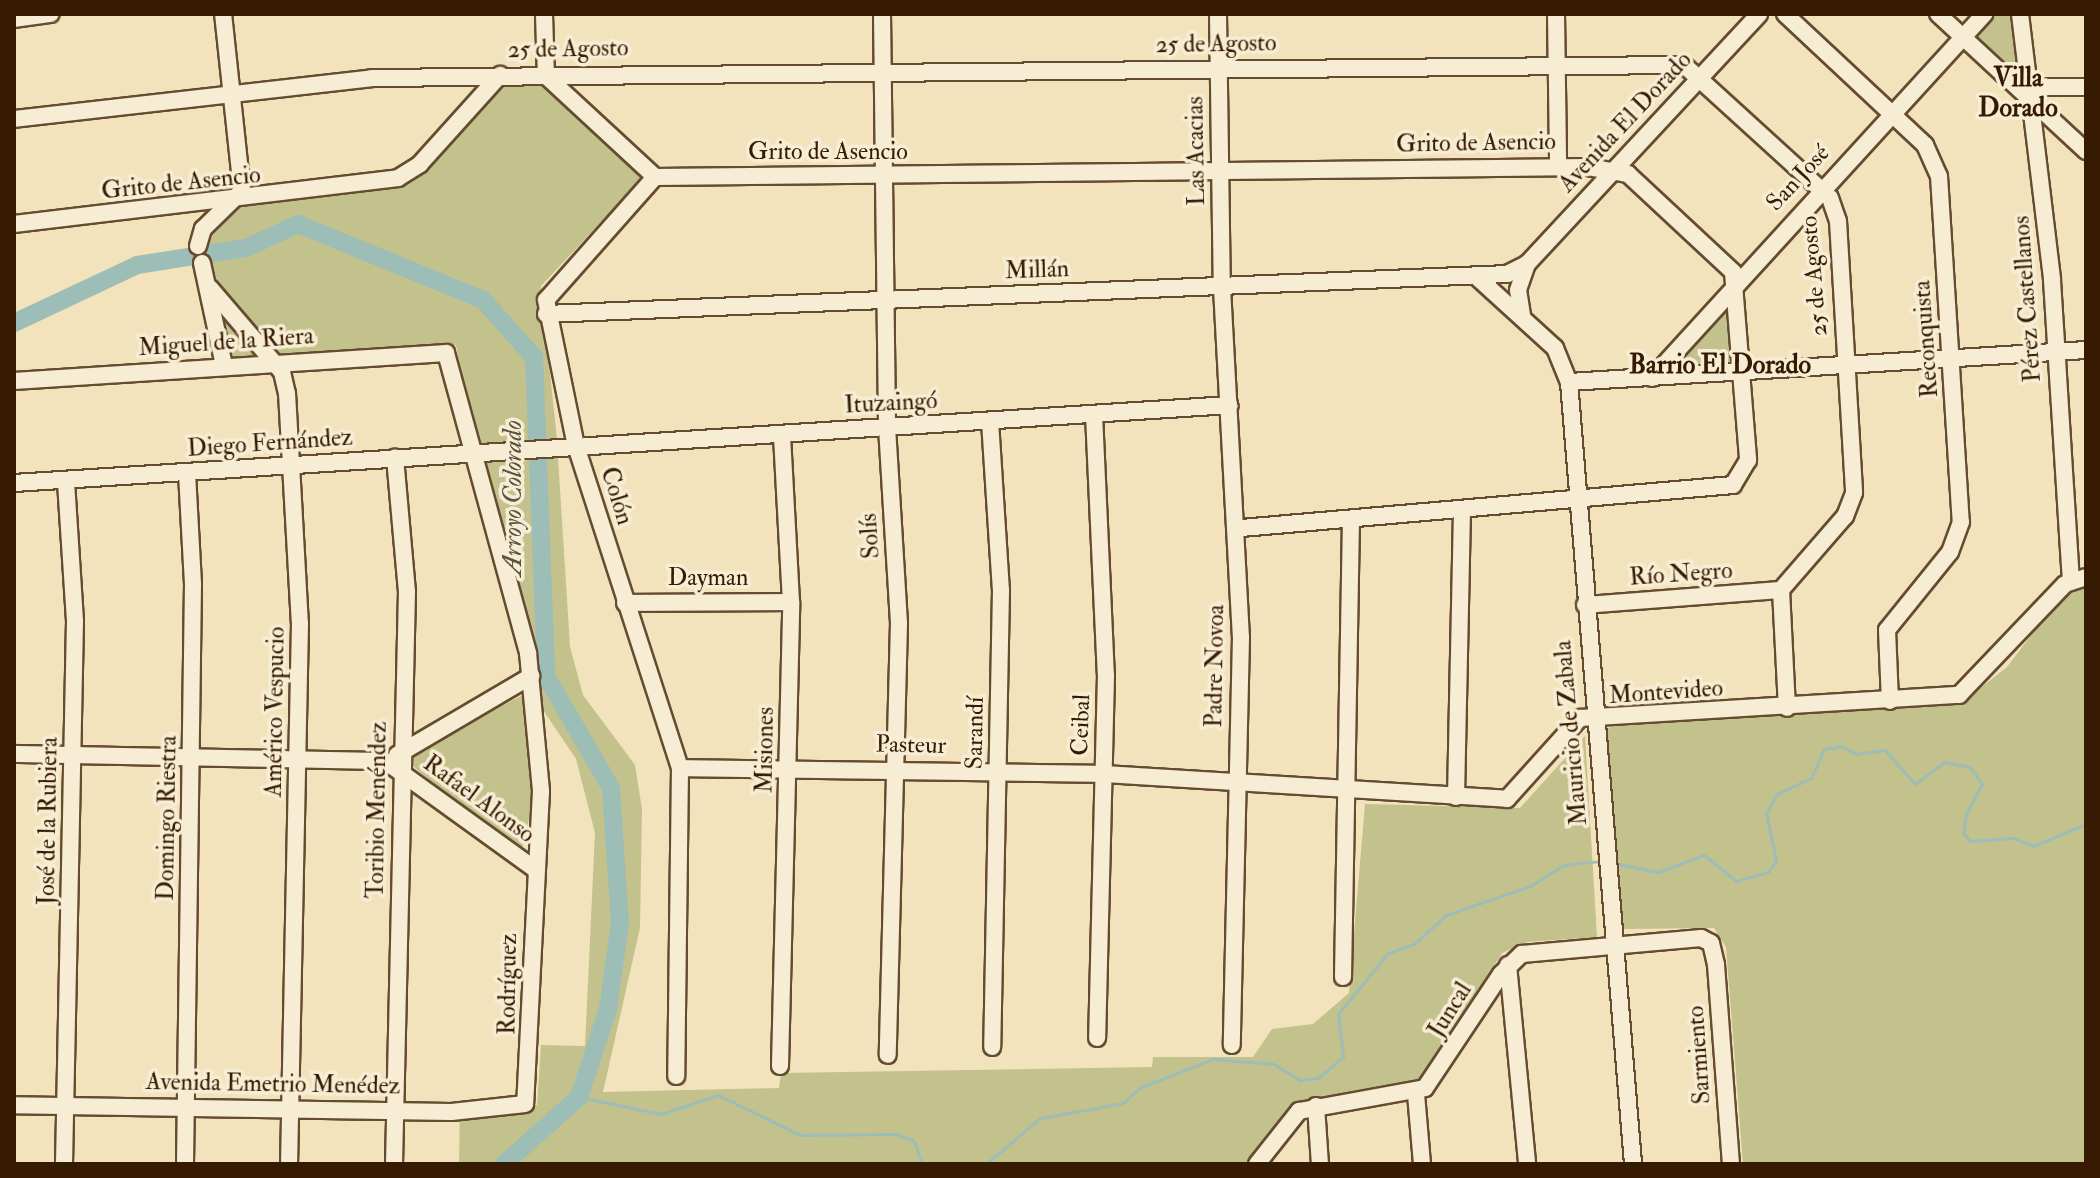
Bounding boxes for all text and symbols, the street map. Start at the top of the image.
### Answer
street label: 25 de Agosto [1155,29,1277,59]
street label: 25 de Agosto [507,34,629,64]
street label: Avenida El Dorado [1552,46,1698,198]
district label: Villa Dorado [1978,63,2058,124]
street label: Las Acacias [1181,96,1211,206]
street label: Grito de Asencio [1396,127,1556,159]
street label: Grito de Asencio [748,138,908,166]
street label: San José [1760,139,1836,217]
street label: Grito de Asencio [100,160,262,206]
street label: 25 de Agosto [1794,215,1834,337]
street label: Pérez Castellanos [2007,215,2047,383]
street label: Millán [1004,254,1070,286]
street label: Reconquista [1908,279,1944,399]
street label: Miguel de la Riera [137,322,315,362]
district label: Barrio El Dorado [1629,350,1811,382]
street label: Ituzaingó [844,386,938,420]
water label: Arroyo Colorado [498,420,530,576]
street label: Diego Fernández [186,423,354,463]
street label: Colón [595,464,639,528]
street label: Solís [854,512,886,560]
street label: Río Negro [1628,556,1734,592]
street label: Dayman [668,564,748,592]
street label: Padre Novoa [1200,604,1230,728]
street label: Américo Vespucio [259,627,291,797]
street label: Mauricio de Zabala [1549,639,1593,827]
street label: Montevideo [1608,674,1724,710]
street label: Ceibal [1066,694,1096,756]
street label: Sarandí [960,696,990,770]
street label: Misiones [750,707,780,793]
street label: Toribio Menéndez [361,721,393,899]
street label: Pasteur [875,730,947,760]
street label: Domingo Riestra [151,735,183,901]
street label: José de la Rubiera [32,737,64,905]
street label: Rafael Alonso [418,749,540,849]
street label: Rodríguez [493,933,523,1035]
street label: Juncal [1422,977,1478,1043]
street label: Sarmiento [1681,1005,1717,1105]
street label: Avenida Emetrio Menédez [146,1067,400,1101]

